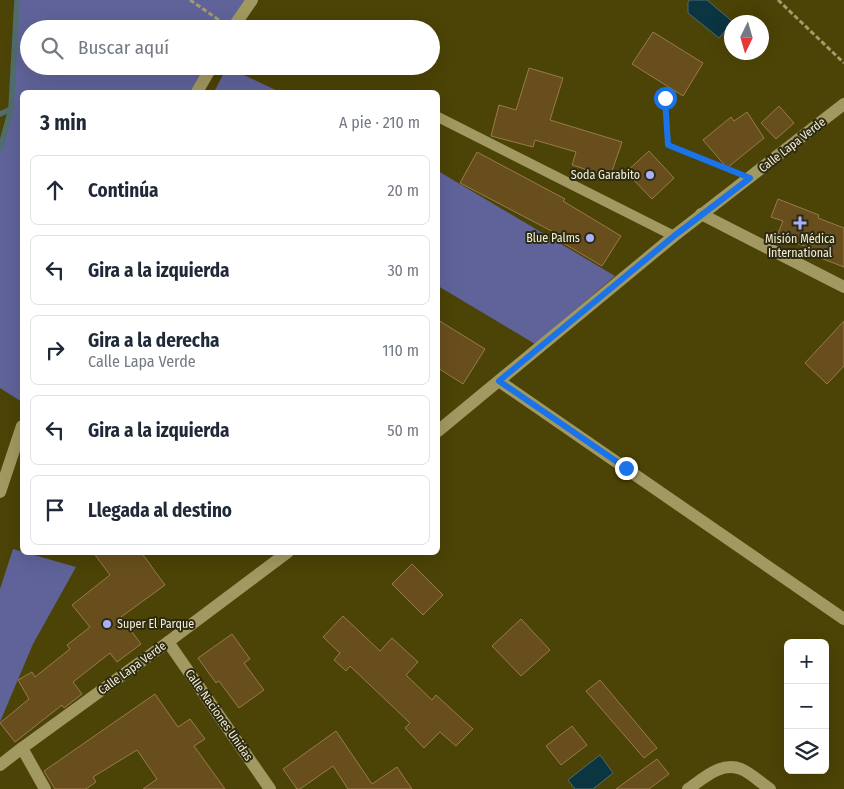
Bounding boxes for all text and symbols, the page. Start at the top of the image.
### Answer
north arrow [724,15,769,60]
search box [20,20,440,75]
icon: search [38,34,66,62]
text: Buscar aquí [78,36,169,59]
route start [654,87,677,110]
text: 3 min [40,110,87,136]
text: A pie · 210 m [339,113,420,132]
street label: Calle Lapa Verde [756,115,828,175]
place label: Soda Garabito [571,168,640,182]
marker: Soda Garabito [644,169,656,181]
icon: ahead [41,176,69,204]
text: Continúa [88,179,159,202]
text: 20 m [388,181,419,200]
marker: Misión Médica International [793,216,807,230]
place label: Blue Palms [526,231,580,245]
marker: Blue Palms [584,232,596,244]
place label: Misión Médica International [765,232,835,260]
icon: left [41,256,69,284]
text: Gira a la izquierda [88,259,230,282]
text: 30 m [387,261,419,280]
text: Gira a la derecha [88,329,220,352]
icon: right [41,336,69,364]
text: 110 m [382,341,419,360]
text: Calle Lapa Verde [88,352,196,371]
icon: left [41,416,69,444]
text: Gira a la izquierda [88,419,230,442]
text: 50 m [387,421,419,440]
route end [615,457,638,480]
icon: arrive [41,496,69,524]
text: Llegada al destino [88,499,232,522]
place label: Super El Parque [117,617,194,631]
marker: Super El Parque [101,618,113,630]
street label: Calle Lapa Verde [95,639,169,697]
map controls [784,639,829,774]
button: + [784,639,829,684]
street label: Calle Naciones Unidas [182,667,256,763]
button: − [784,684,829,729]
button: layers [784,729,829,774]

